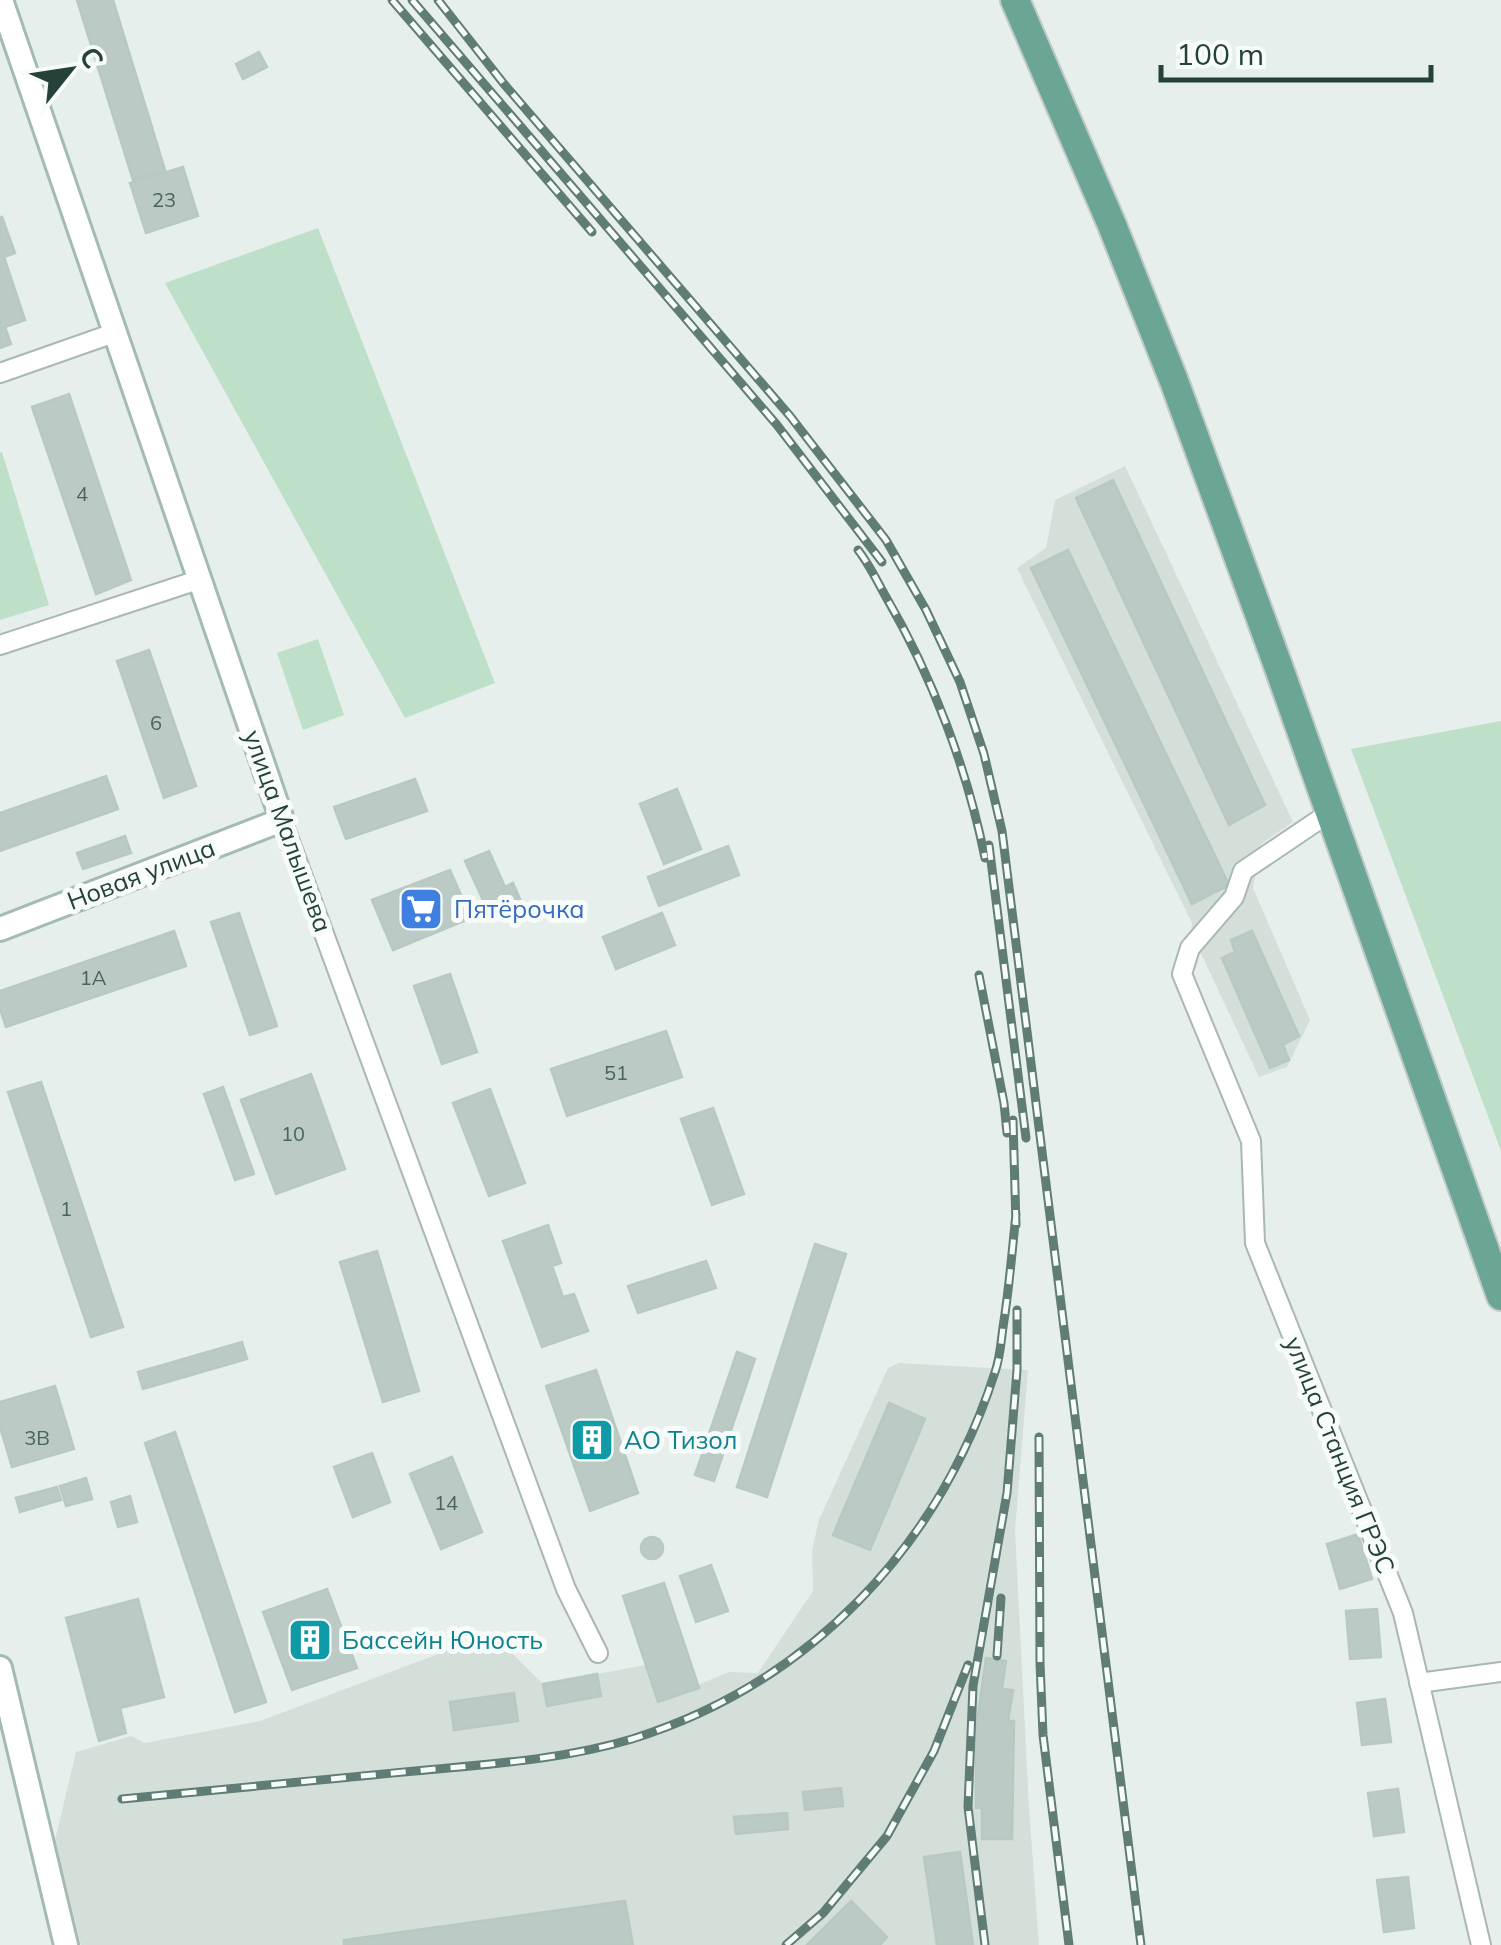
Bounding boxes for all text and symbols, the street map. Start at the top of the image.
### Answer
north arrow [20,20,120,120]
scale bar [1161,20,1431,82]
text: 100 m [1176,35,1264,73]
text: С [72,40,112,74]
house number: 23 [152,187,176,212]
house number: 4 [76,481,88,506]
house number: 6 [150,710,162,735]
street label: улица Малышева [238,726,339,936]
street label: Новая улица [62,831,219,916]
supermarket icon: Пятёрочка [398,886,444,932]
place label: Пятёрочка [454,893,585,924]
house number: 1А [80,965,107,990]
house number: 51 [604,1060,628,1085]
house number: 10 [281,1121,305,1146]
house number: 1 [60,1196,72,1221]
street label: улица Станция ГРЭС [1279,1332,1402,1578]
building icon: АО Тизол [569,1417,615,1463]
place label: АО Тизол [624,1424,737,1455]
house number: 3В [24,1425,50,1450]
house number: 14 [434,1490,458,1515]
building icon: Бассейн Юность [287,1617,333,1663]
place label: Бассейн Юность [342,1624,543,1655]

